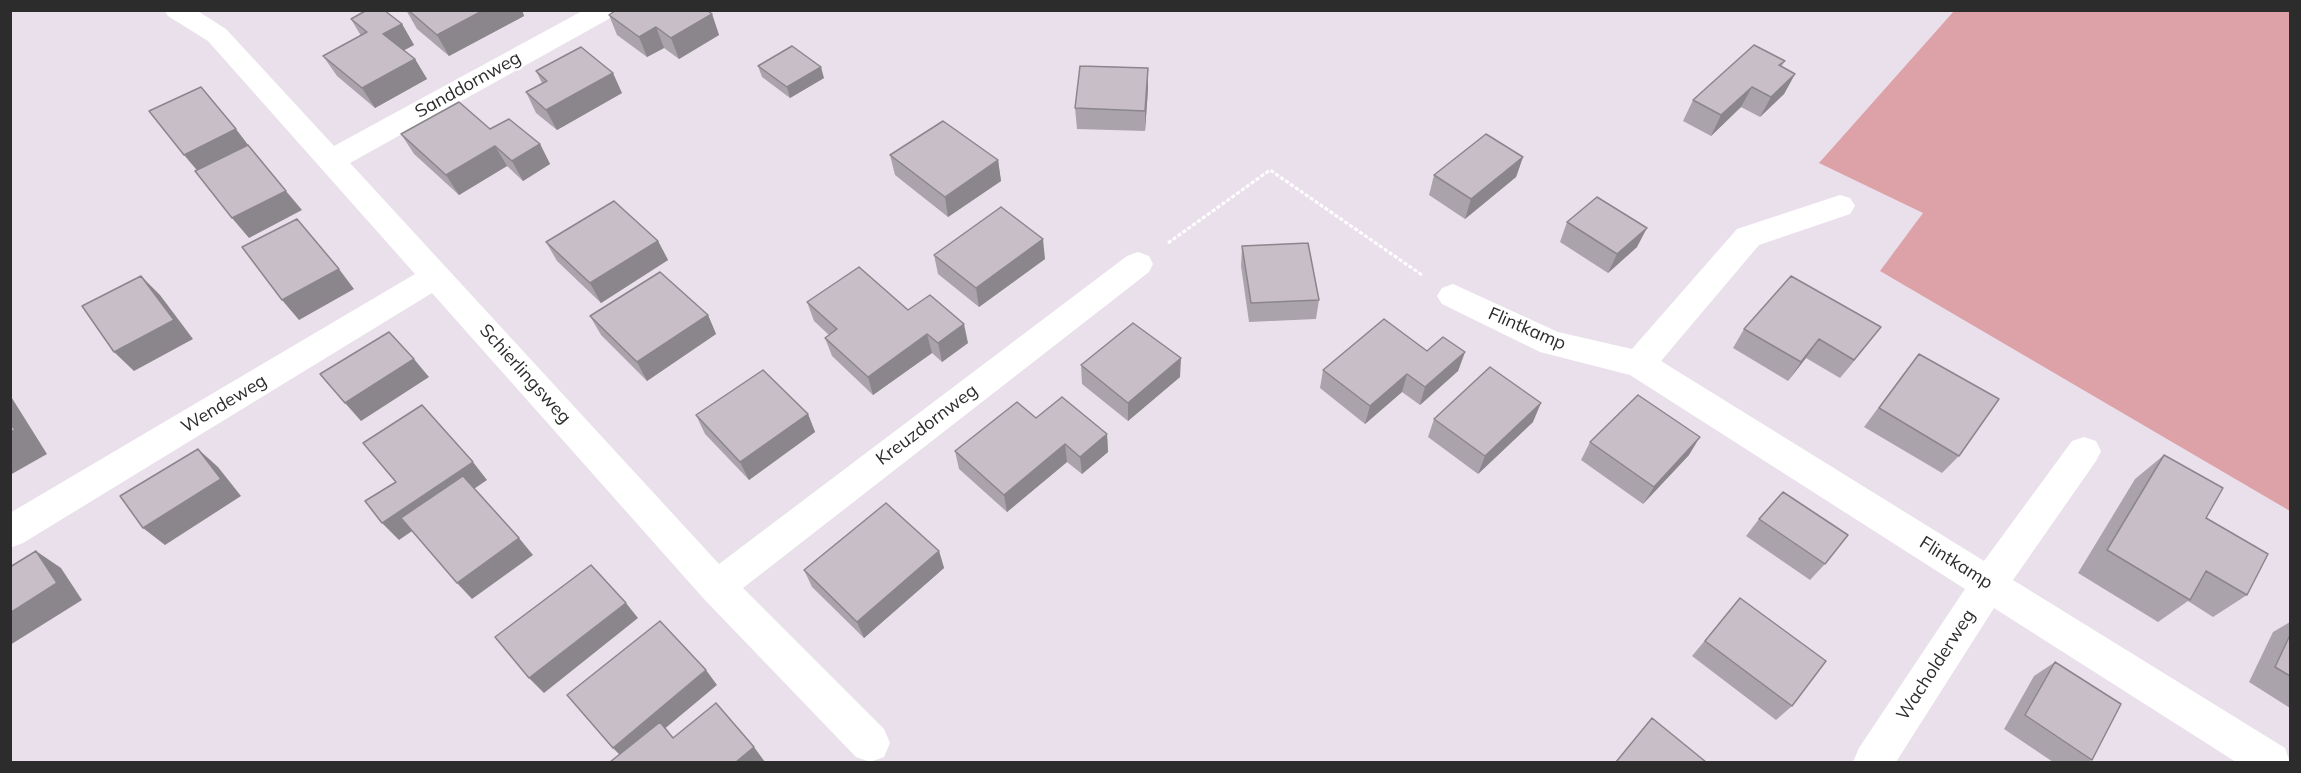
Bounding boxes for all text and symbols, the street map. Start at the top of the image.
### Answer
street label: Sanddornweg [411,47,525,123]
street label: Flintkamp [1485,303,1569,355]
street label: Schierlingsweg [475,320,575,428]
street label: Wendeweg [177,370,271,438]
street label: Kreuzdornweg [872,380,982,470]
street label: Flintkamp [1915,532,1997,594]
street label: Wacholderweg [1892,606,1980,724]

